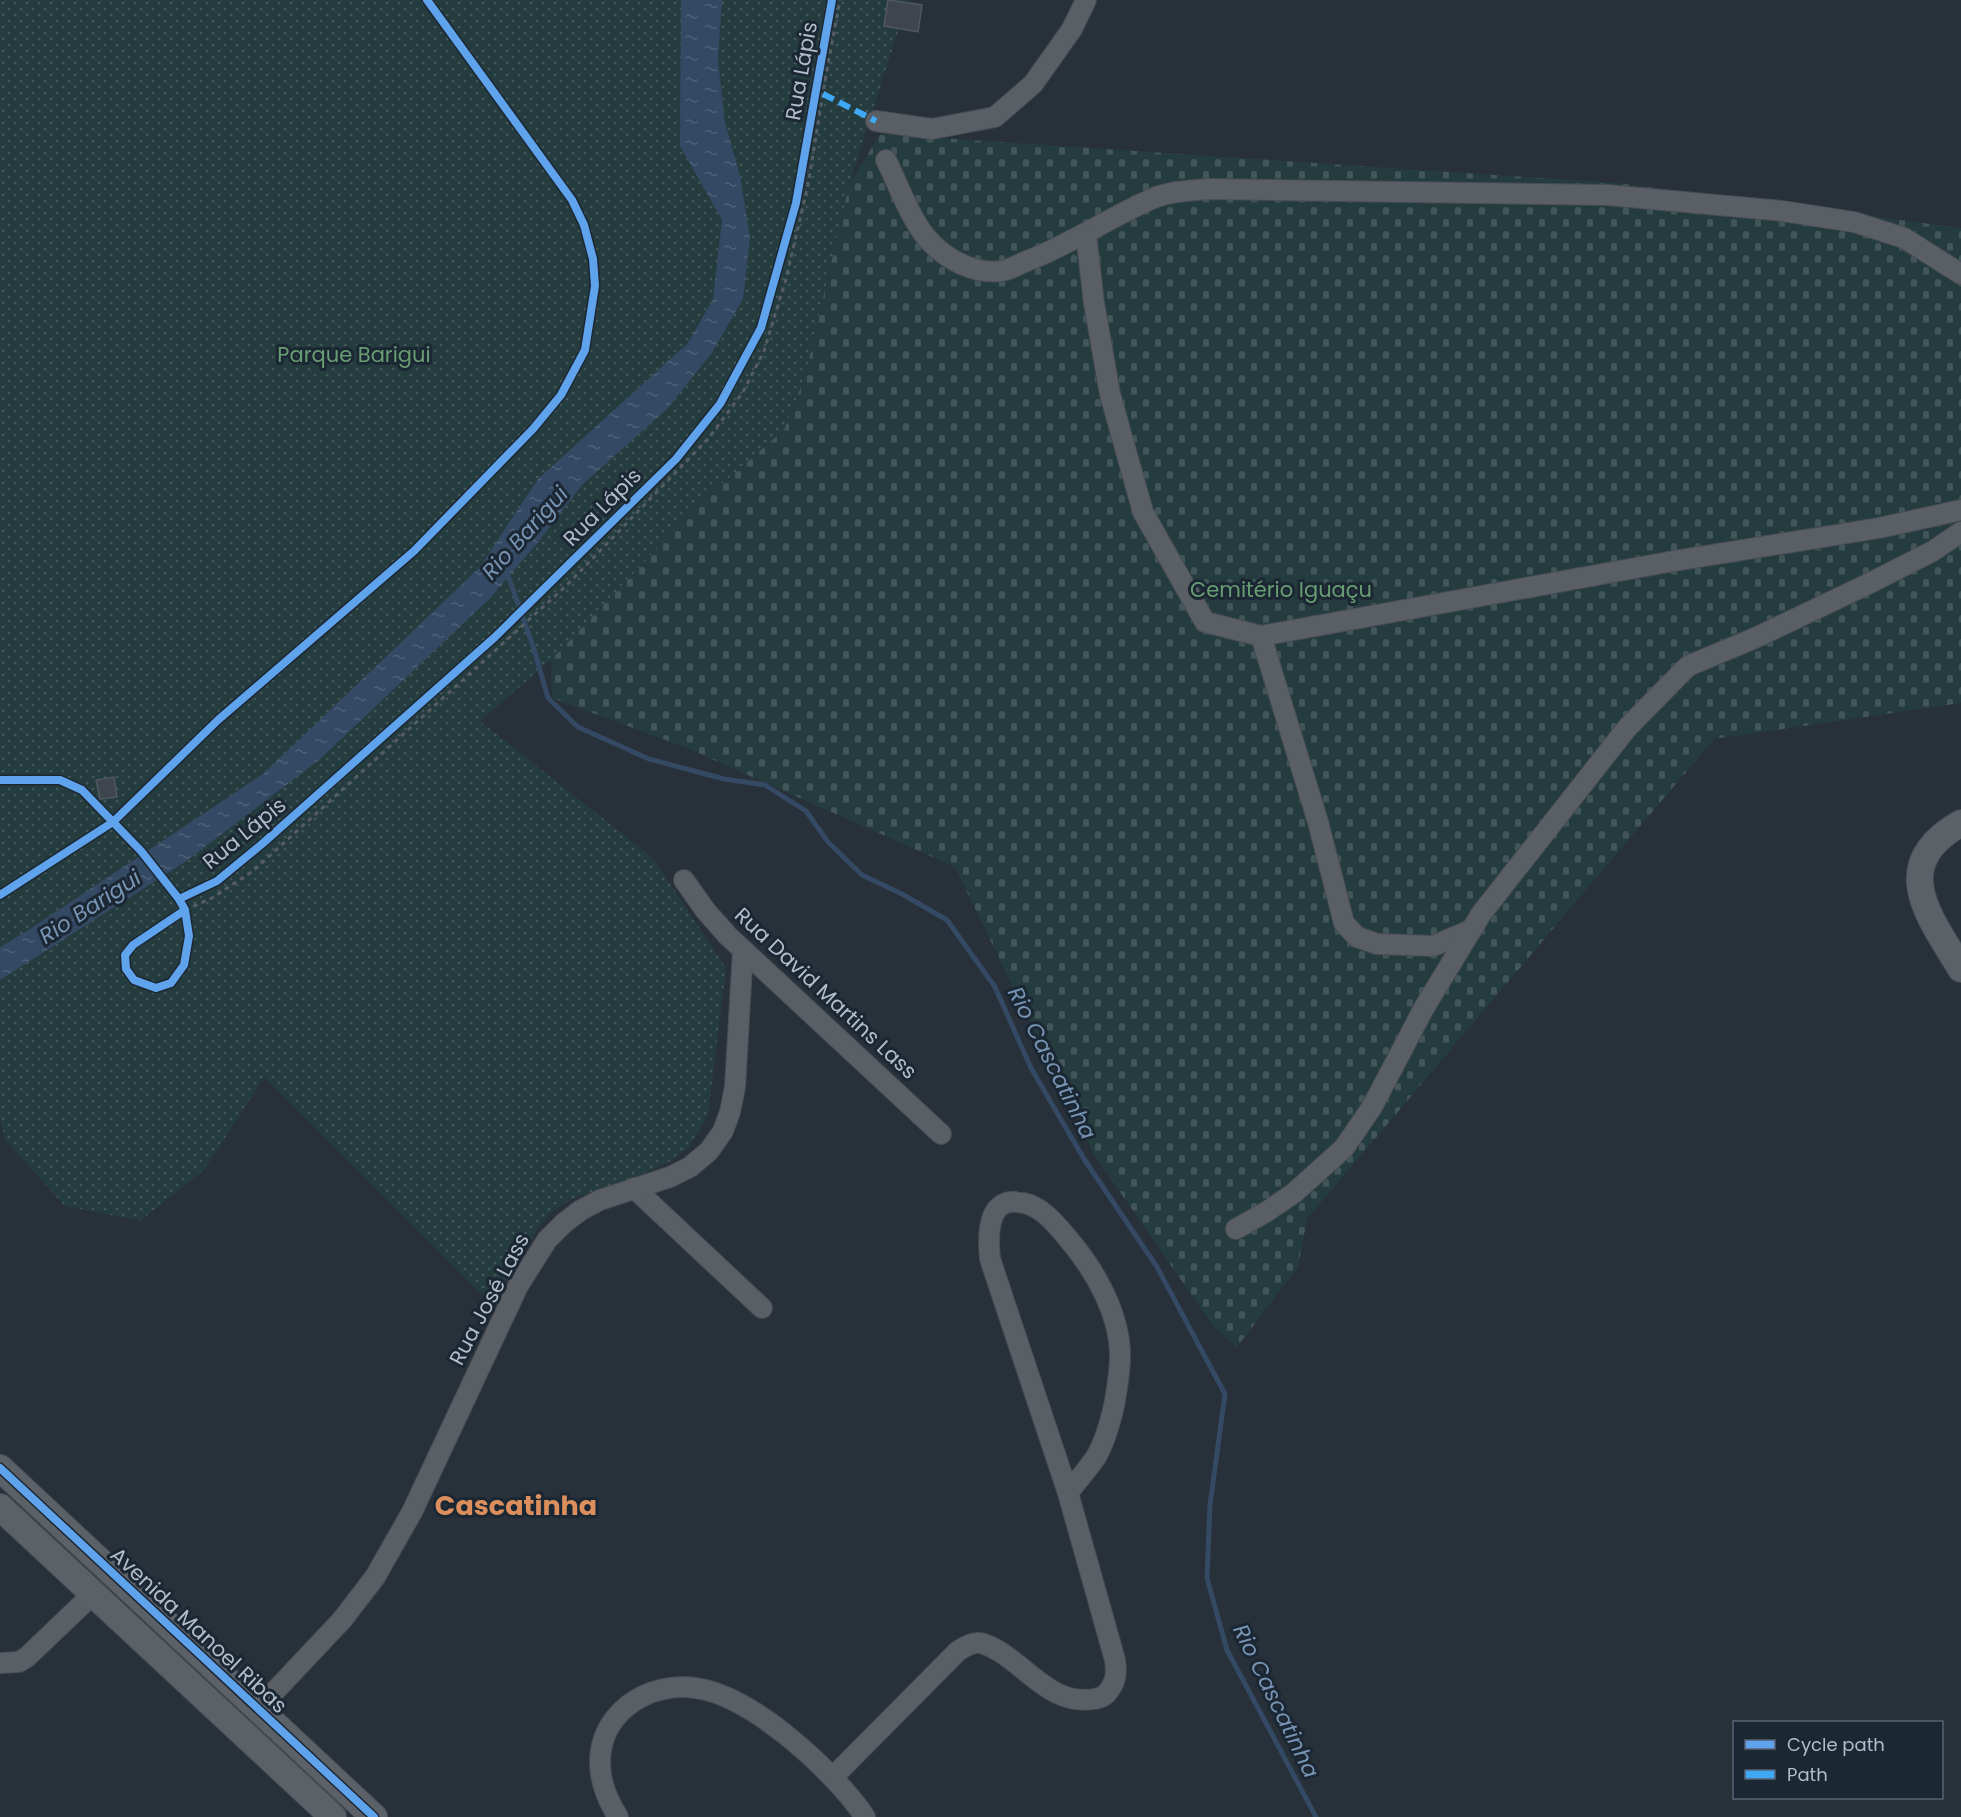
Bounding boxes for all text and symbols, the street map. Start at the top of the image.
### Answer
street label: Rua Lápis [778,19,824,123]
park label: Parque Barigui [277,340,431,369]
street label: Rua Lápis [557,462,647,552]
water label: Rio Barigui [475,479,576,586]
park label: Cemitério Iguaçu [1190,575,1372,604]
street label: Rua Lápis [196,790,292,876]
water label: Rio Barigui [33,862,147,952]
street label: Rua David Martins Lass [728,901,924,1085]
water label: Rio Cascatinha [1000,981,1104,1145]
street label: Rua José Lass [442,1228,536,1370]
district label: Cascatinha [435,1487,597,1524]
street label: Avenida Manoel Ribas [104,1540,294,1720]
water label: Rio Cascatinha [1225,1619,1327,1783]
legend [1733,1721,1943,1799]
text: Cycle path [1787,1732,1885,1757]
text: Path [1787,1762,1828,1787]

